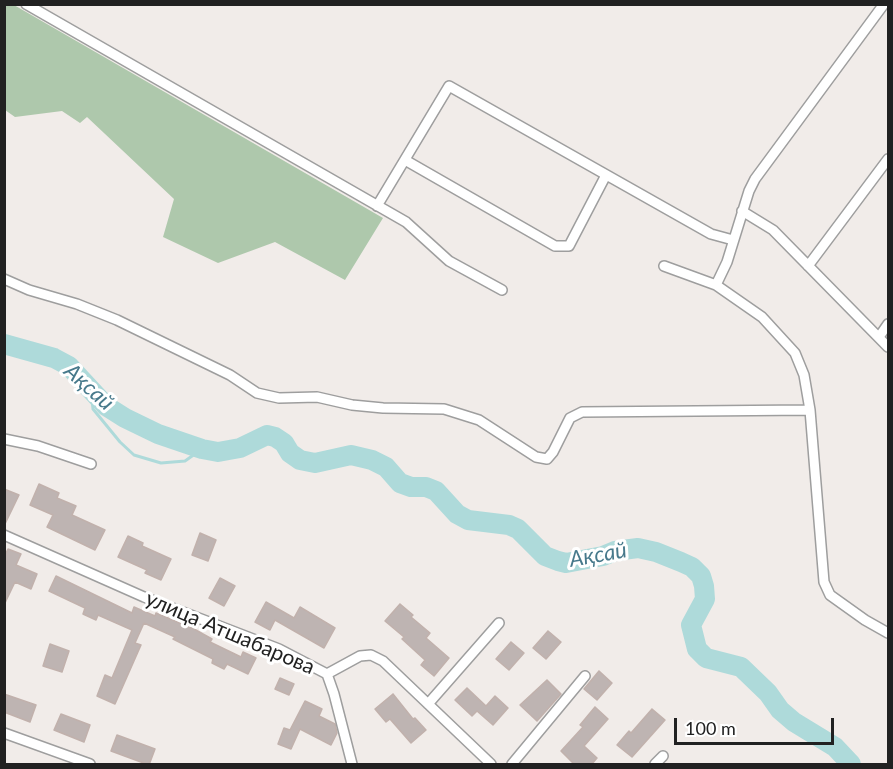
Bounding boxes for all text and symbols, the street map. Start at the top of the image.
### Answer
water label: Ақсай [59,358,119,416]
water label: Ақсай [567,537,629,573]
street label: улица Атшабарова [142,586,318,680]
scale bar [677,706,838,744]
text: 100 m [685,717,736,739]

